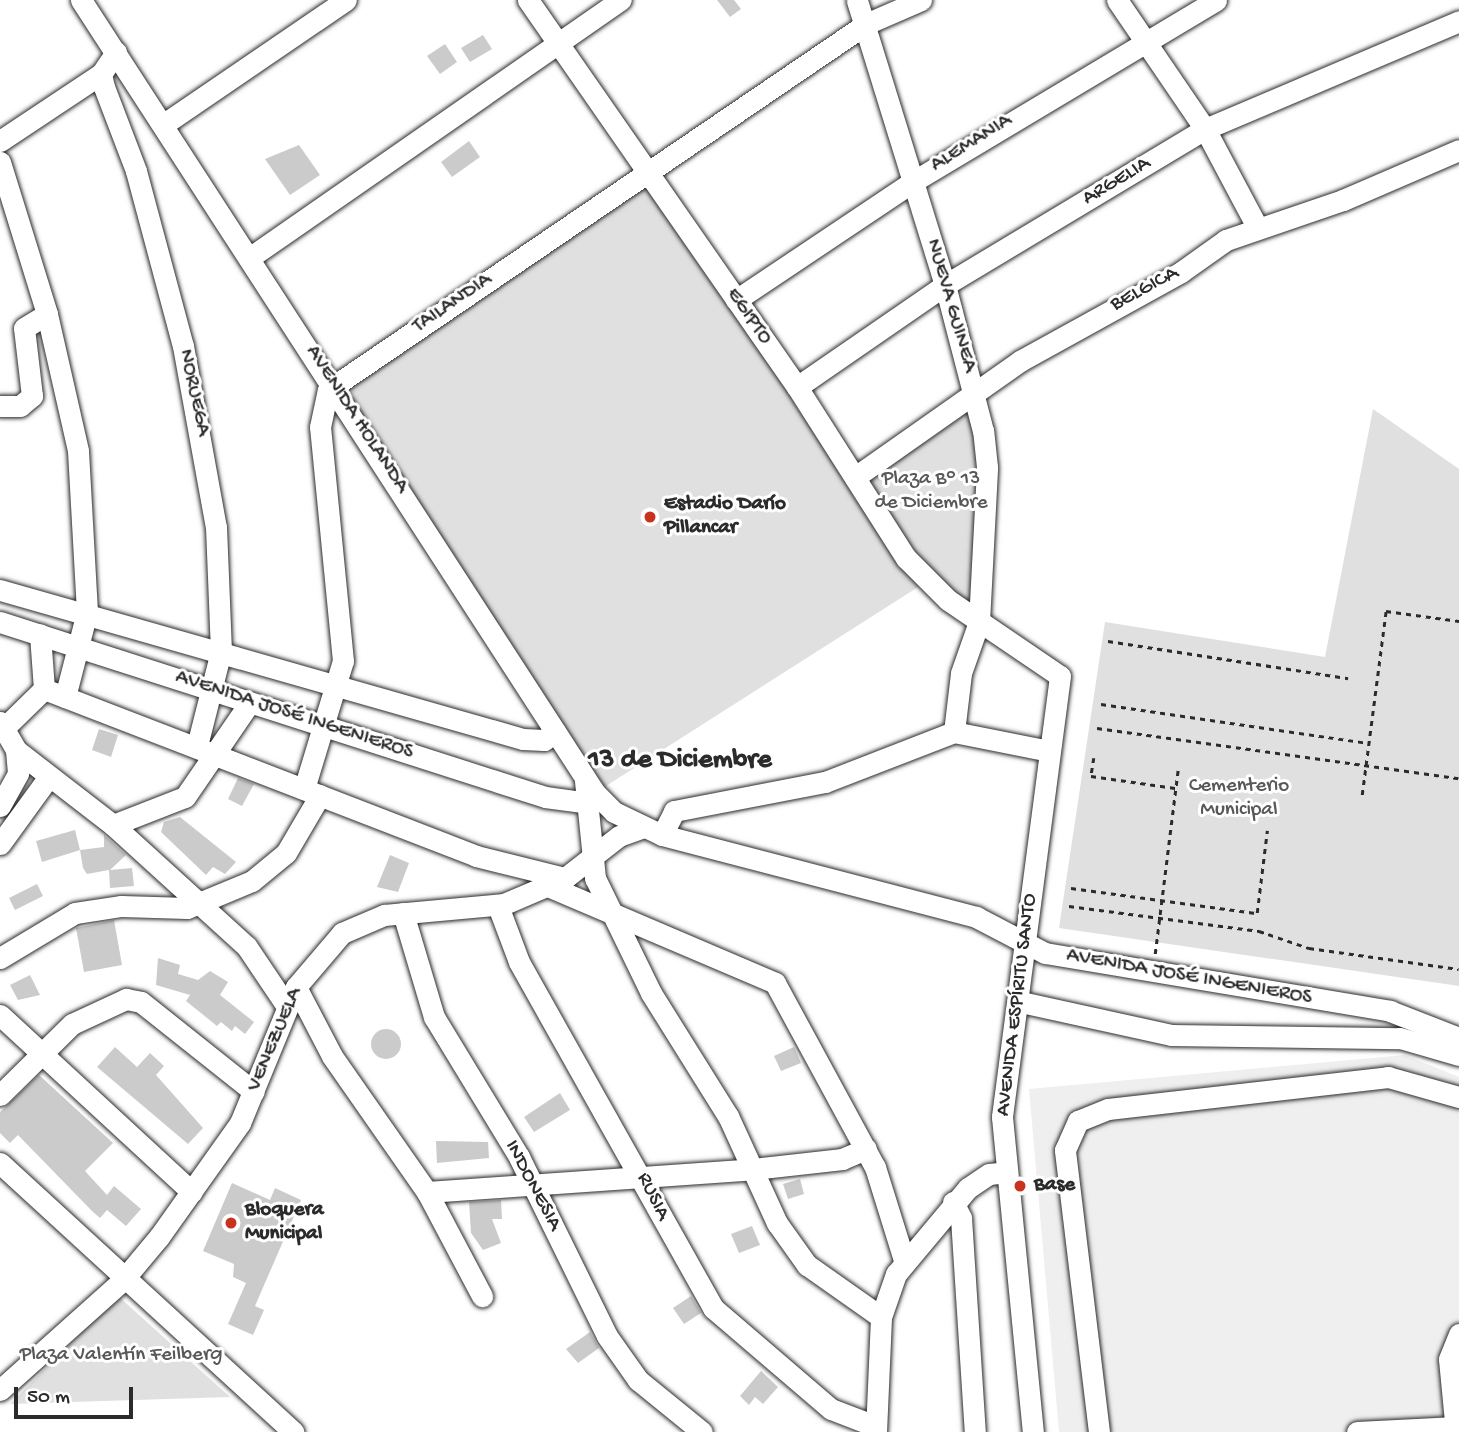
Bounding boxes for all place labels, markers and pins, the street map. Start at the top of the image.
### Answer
place label: Estadio Darío Pillancar [664,492,786,542]
marker: Estadio Darío Pillancar [642,509,658,525]
place label: Base [1034,1173,1075,1199]
marker: Base [1012,1178,1028,1194]
place label: Bloquera Municipal [245,1198,324,1248]
marker: Bloquera Municipal [223,1215,239,1231]

